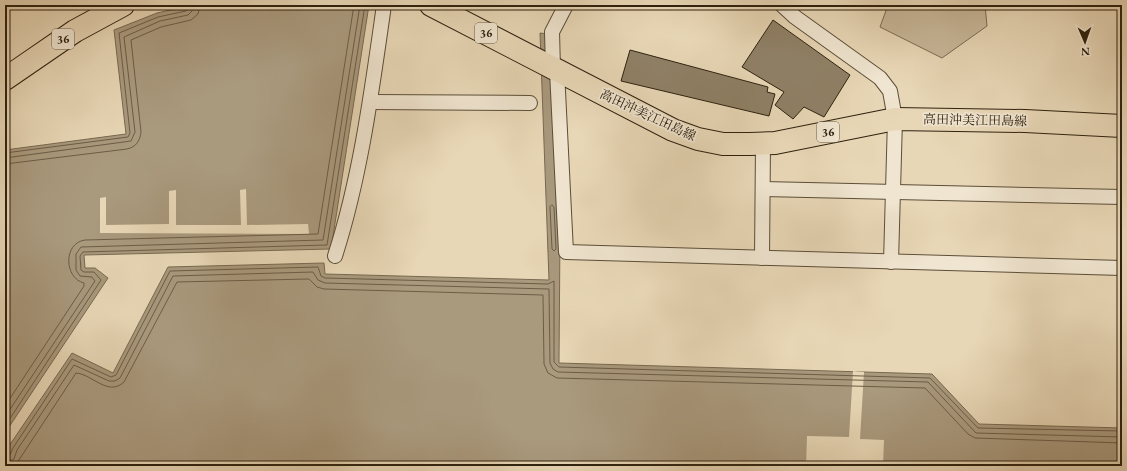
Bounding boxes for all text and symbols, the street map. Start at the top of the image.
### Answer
north arrow [1065,22,1105,62]
road number: 36 [475,23,497,43]
road number: 36 [52,29,74,49]
text: N [1081,45,1090,59]
street label: 高田沖美江田島線 [597,85,699,145]
street label: 高田沖美江田島線 [923,111,1027,129]
road number: 36 [817,122,839,142]

